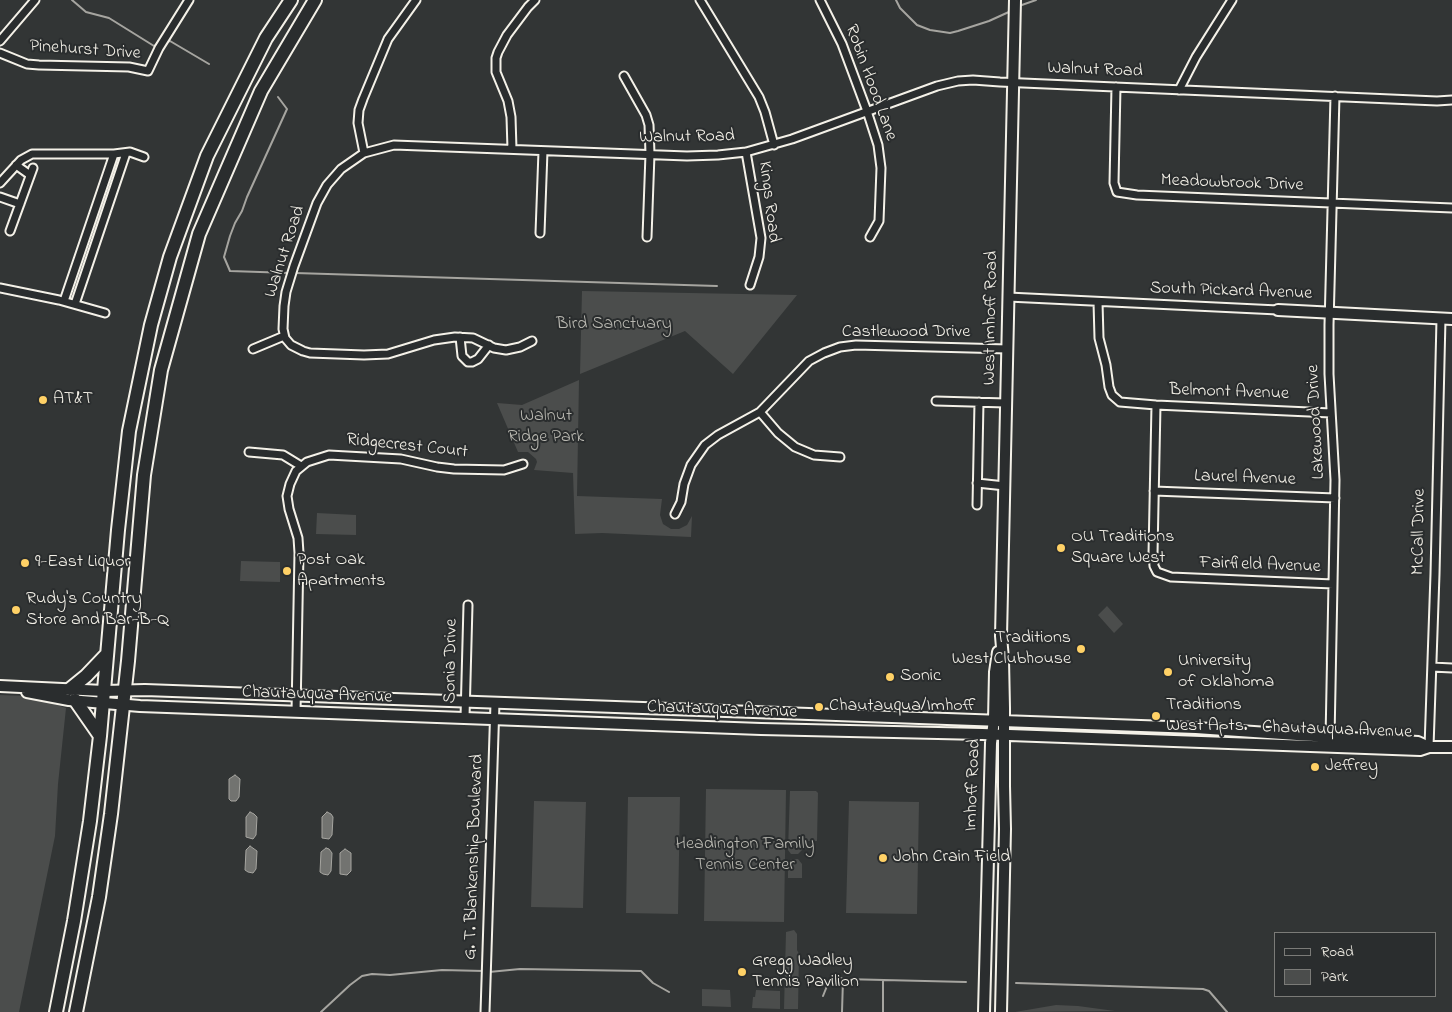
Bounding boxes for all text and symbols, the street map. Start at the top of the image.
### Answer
street label: Robin Hood Lane [839,22,901,144]
street label: Pinehurst Drive [29,36,141,66]
street label: Walnut Road [1047,59,1143,83]
street label: Walnut Road [639,126,735,150]
street label: Kings Road [752,160,784,244]
street label: Meadowbrook Drive [1160,171,1304,197]
street label: Walnut Road [261,203,311,301]
street label: West Imhoff Road [980,251,1004,385]
street label: South Pickard Avenue [1149,278,1313,306]
park label: Bird Sanctuary [556,314,672,336]
street label: Castlewood Drive [842,322,970,344]
street label: Lakewood Drive [1303,364,1331,480]
street label: Belmont Avenue [1169,380,1289,406]
place label: AT&T [53,389,93,411]
marker: AT&T [37,394,49,406]
park label: Walnut Ridge Park [508,406,584,448]
street label: Ridgecrest Court [345,430,469,464]
street label: Laurel Avenue [1194,466,1296,492]
street label: McCall Drive [1408,488,1432,576]
place label: OU Traditions Square West [1071,527,1174,570]
marker: OU Traditions Square West [1055,542,1067,554]
place label: Post Oak Apartments [297,550,385,592]
place label: 9-East Liquor [35,552,130,574]
street label: Fairfield Avenue [1199,553,1321,579]
marker: 9-East Liquor [19,557,31,569]
marker: Post Oak Apartments [281,565,293,577]
place label: Rudy's Country Store and Bar-B-Q [26,589,169,632]
marker: Rudy's Country Store and Bar-B-Q [10,604,22,616]
street label: Sonia Drive [440,618,464,704]
place label: Traditions West Clubhouse [952,628,1071,670]
marker: Traditions West Clubhouse [1075,643,1087,655]
place label: University of Oklahoma [1178,651,1274,694]
place label: Sonic [900,666,941,688]
marker: University of Oklahoma [1162,666,1174,678]
marker: Sonic [884,671,896,683]
street label: Chautauqua Avenue [242,683,392,709]
place label: Traditions West Apts. [1166,695,1247,738]
place label: Chautauqua/Imhoff [829,696,975,718]
street label: Chautauqua Avenue [647,698,797,724]
marker: Chautauqua/Imhoff [813,701,825,713]
marker: Traditions West Apts. [1150,710,1162,722]
street label: Chautauqua Avenue [1262,718,1412,744]
street label: Imhoff Road [962,738,986,832]
street label: G. T. Blankenship Boulevard [461,754,489,960]
place label: Jeffrey [1325,756,1378,778]
marker: Jeffrey [1309,761,1321,773]
park label: Headington Family Tennis Center [676,834,814,876]
place label: John Crain Field [893,847,1010,869]
marker: John Crain Field [877,852,889,864]
legend [1274,932,1437,997]
text: Road [1321,941,1354,963]
place label: Gregg Wadley Tennis Pavilion [752,951,859,994]
marker: Gregg Wadley Tennis Pavilion [736,966,748,978]
text: Park [1321,966,1348,988]

